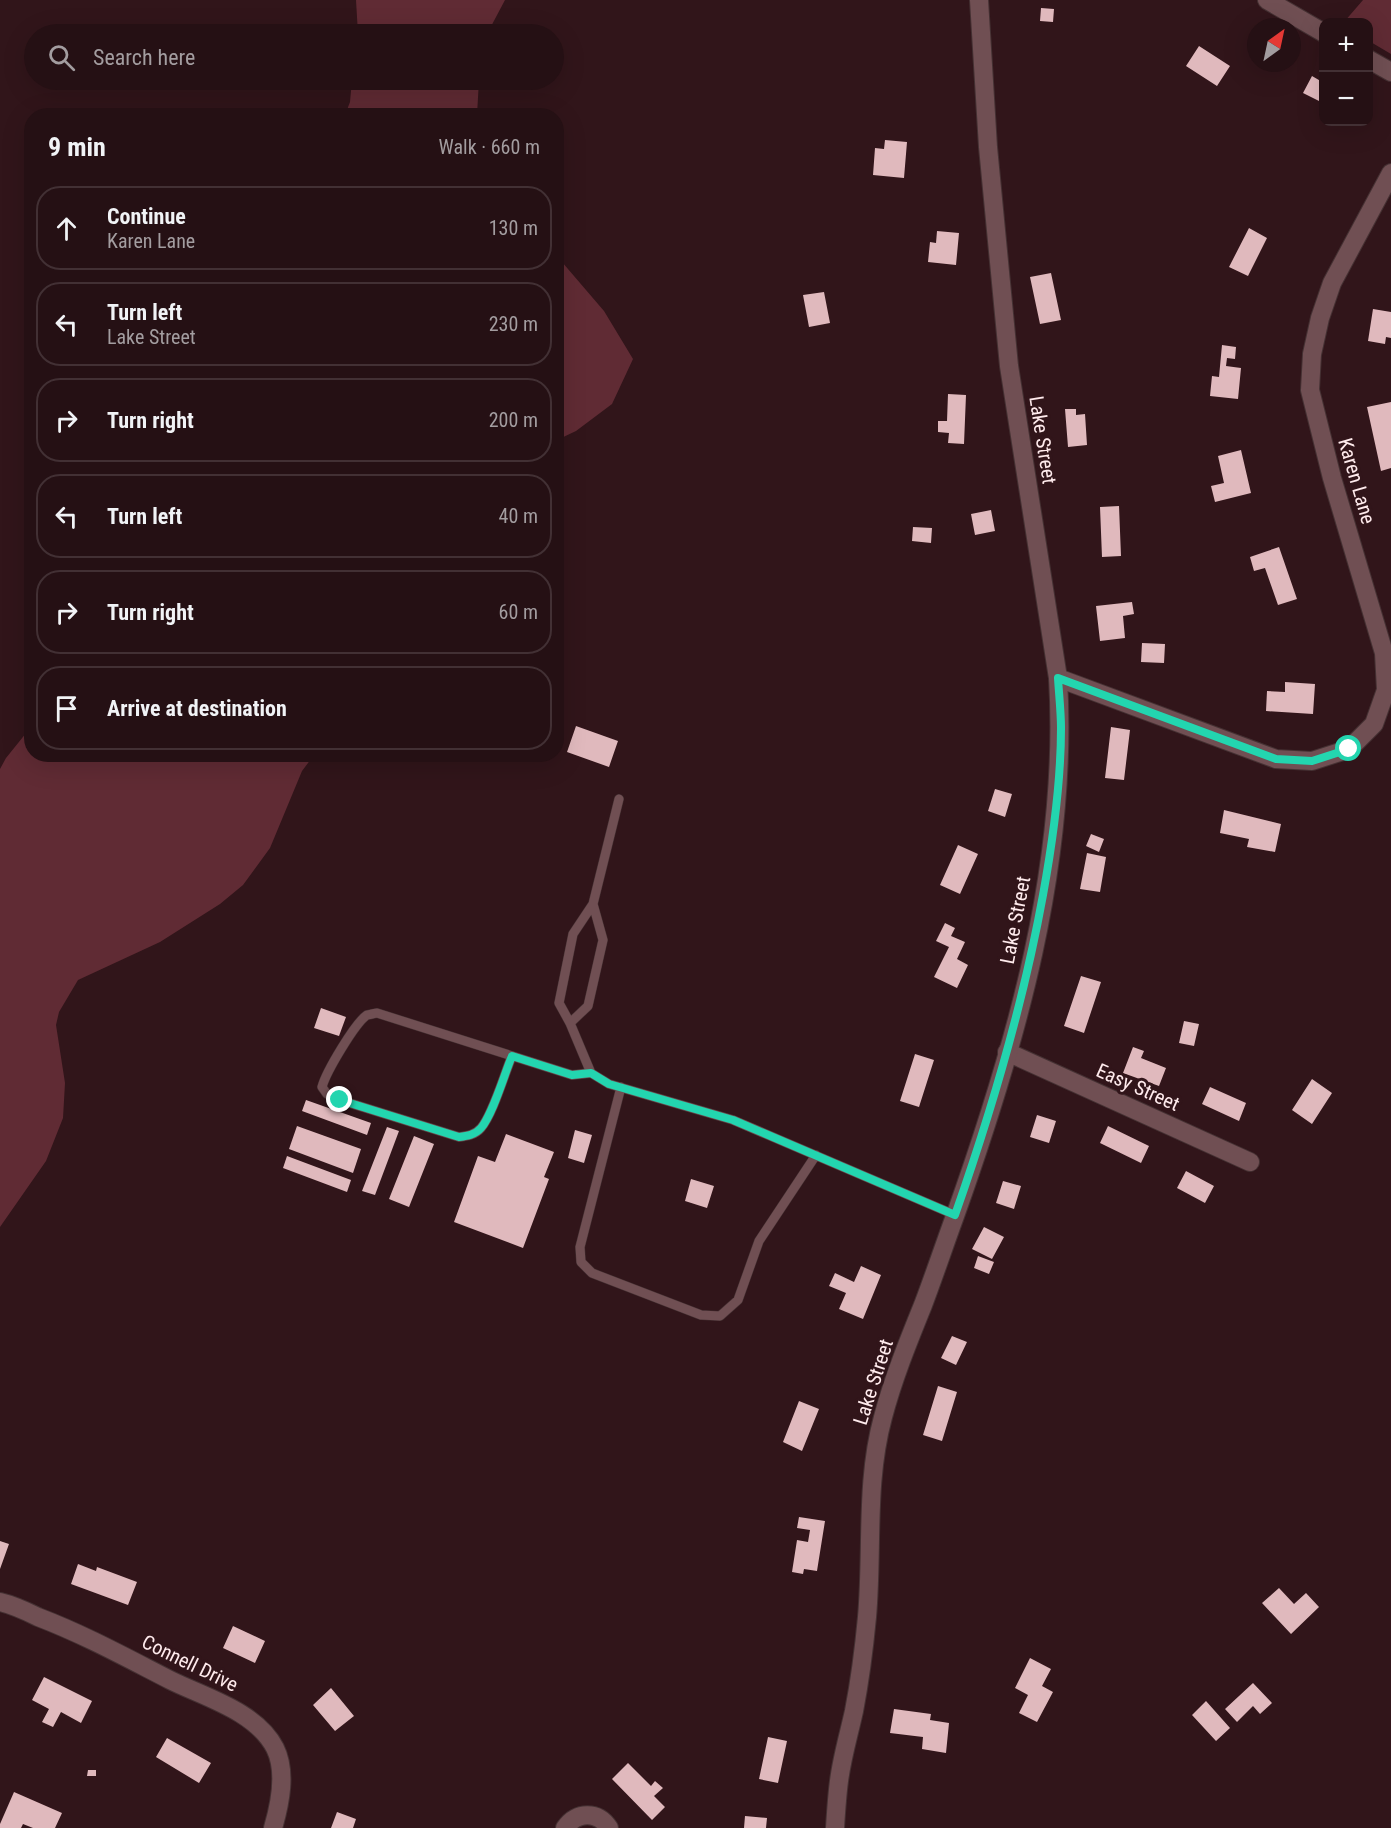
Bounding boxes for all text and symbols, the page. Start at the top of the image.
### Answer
north arrow [1247,18,1301,72]
map controls [1319,18,1373,126]
button: + [1319,18,1373,72]
search box [24,24,564,90]
icon: search [45,41,78,74]
text: Search here [93,45,195,70]
button: − [1319,72,1373,126]
text: 9 min [48,132,106,162]
text: Walk · 660 m [439,135,540,159]
text: Continue [107,204,186,229]
icon: ahead [50,212,83,245]
text: 130 m [489,216,538,240]
text: Karen Lane [107,229,195,253]
text: Turn left [107,300,182,325]
icon: left [50,308,83,341]
text: 230 m [489,312,538,336]
text: Lake Street [107,325,196,349]
street label: Lake Street [1024,394,1062,486]
icon: right [50,404,83,437]
text: Turn right [107,408,194,433]
text: 200 m [489,408,538,432]
street label: Karen Lane [1333,435,1381,527]
icon: left [50,500,83,533]
text: Turn left [107,504,182,529]
text: 40 m [499,504,538,528]
icon: right [50,596,83,629]
text: Turn right [107,600,194,625]
text: 60 m [499,600,538,624]
icon: arrive [50,692,83,725]
text: Arrive at destination [107,696,287,721]
route start [1335,735,1361,761]
street label: Lake Street [995,874,1035,966]
street label: Easy Street [1093,1058,1183,1116]
route end [326,1086,352,1112]
street label: Lake Street [848,1336,898,1428]
street label: Connell Drive [138,1629,242,1697]

